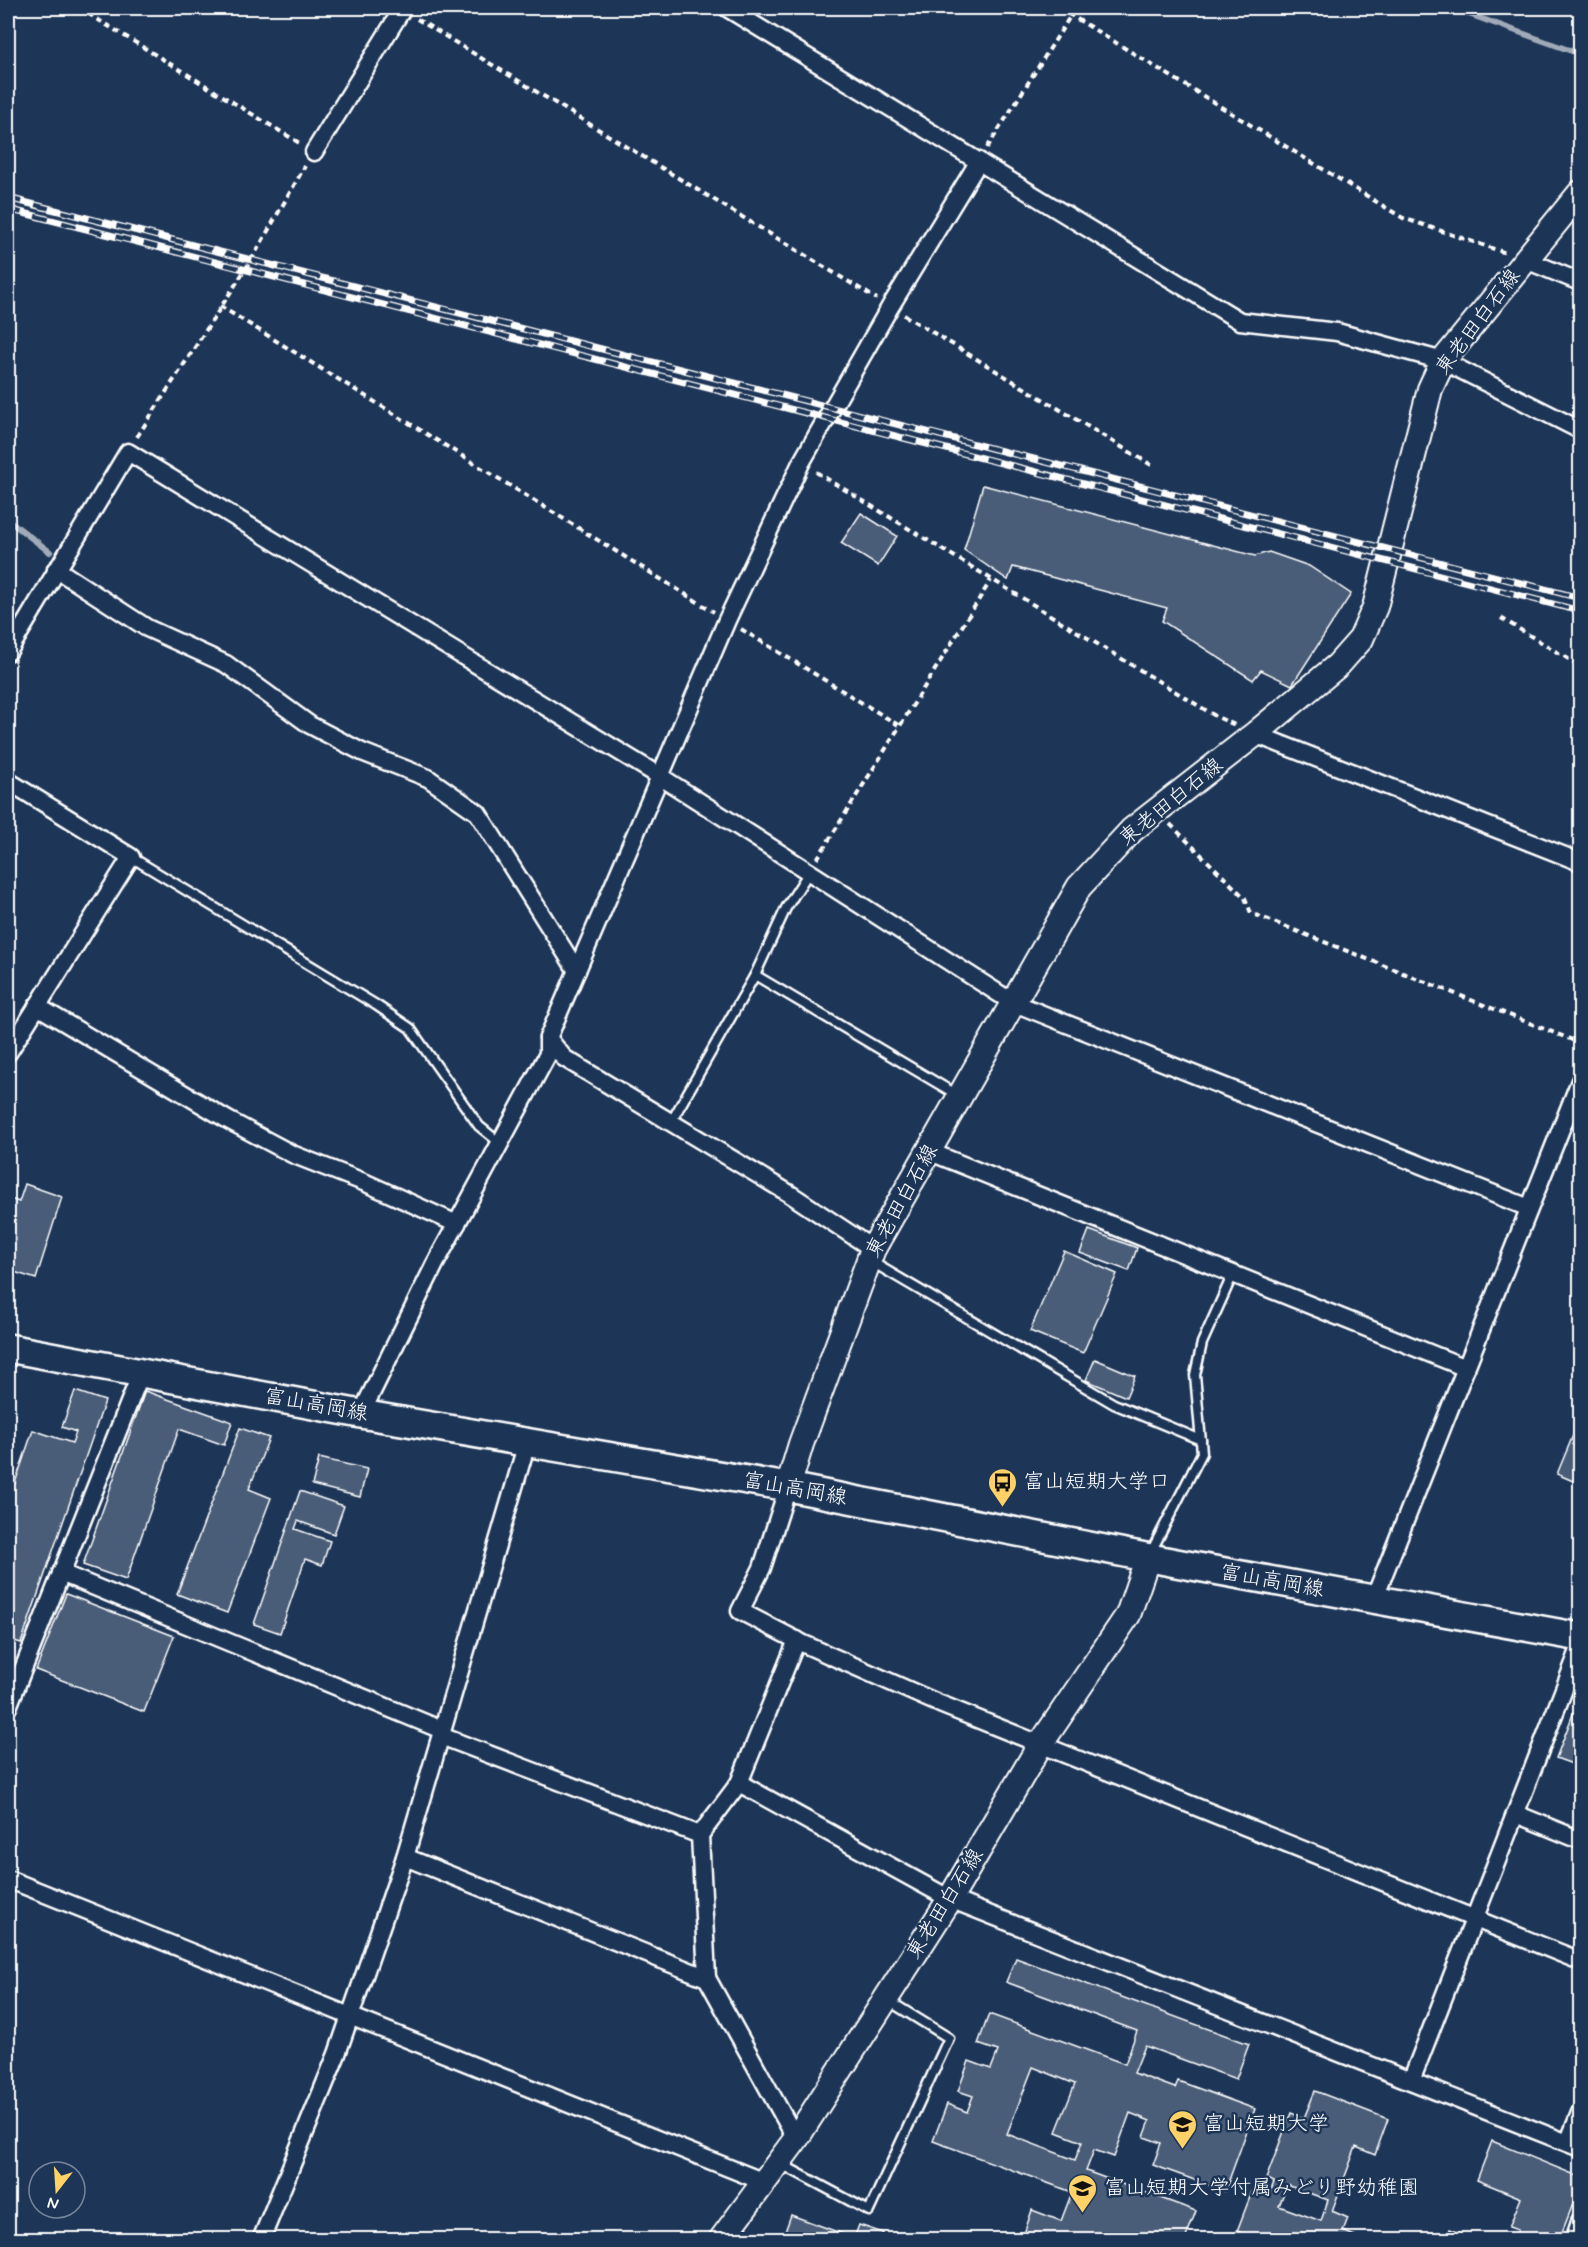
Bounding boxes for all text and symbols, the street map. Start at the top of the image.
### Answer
street label: 東老田白石線 [1429,263,1527,381]
street label: 東老田白石線 [1113,751,1229,853]
street label: 東老田白石線 [859,1139,945,1263]
street label: 富山高岡線 [262,1382,370,1428]
street label: 富山高岡線 [741,1466,849,1512]
bus stop icon: 富山短期大学口 [986,1466,1018,1508]
place label: 富山短期大学口 [1023,1468,1170,1496]
street label: 富山高岡線 [1218,1558,1326,1604]
street label: 東老田白石線 [900,1843,990,1965]
school or university icon: 富山短期大学 [1166,2108,1198,2150]
place label: 富山短期大学 [1203,2110,1329,2138]
north arrow [27,2160,87,2220]
school or university icon: 富山短期大学付属みどり野幼稚園 [1067,2172,1099,2214]
place label: 富山短期大学付属みどり野幼稚園 [1104,2174,1419,2202]
text: N [45,2191,61,2215]

